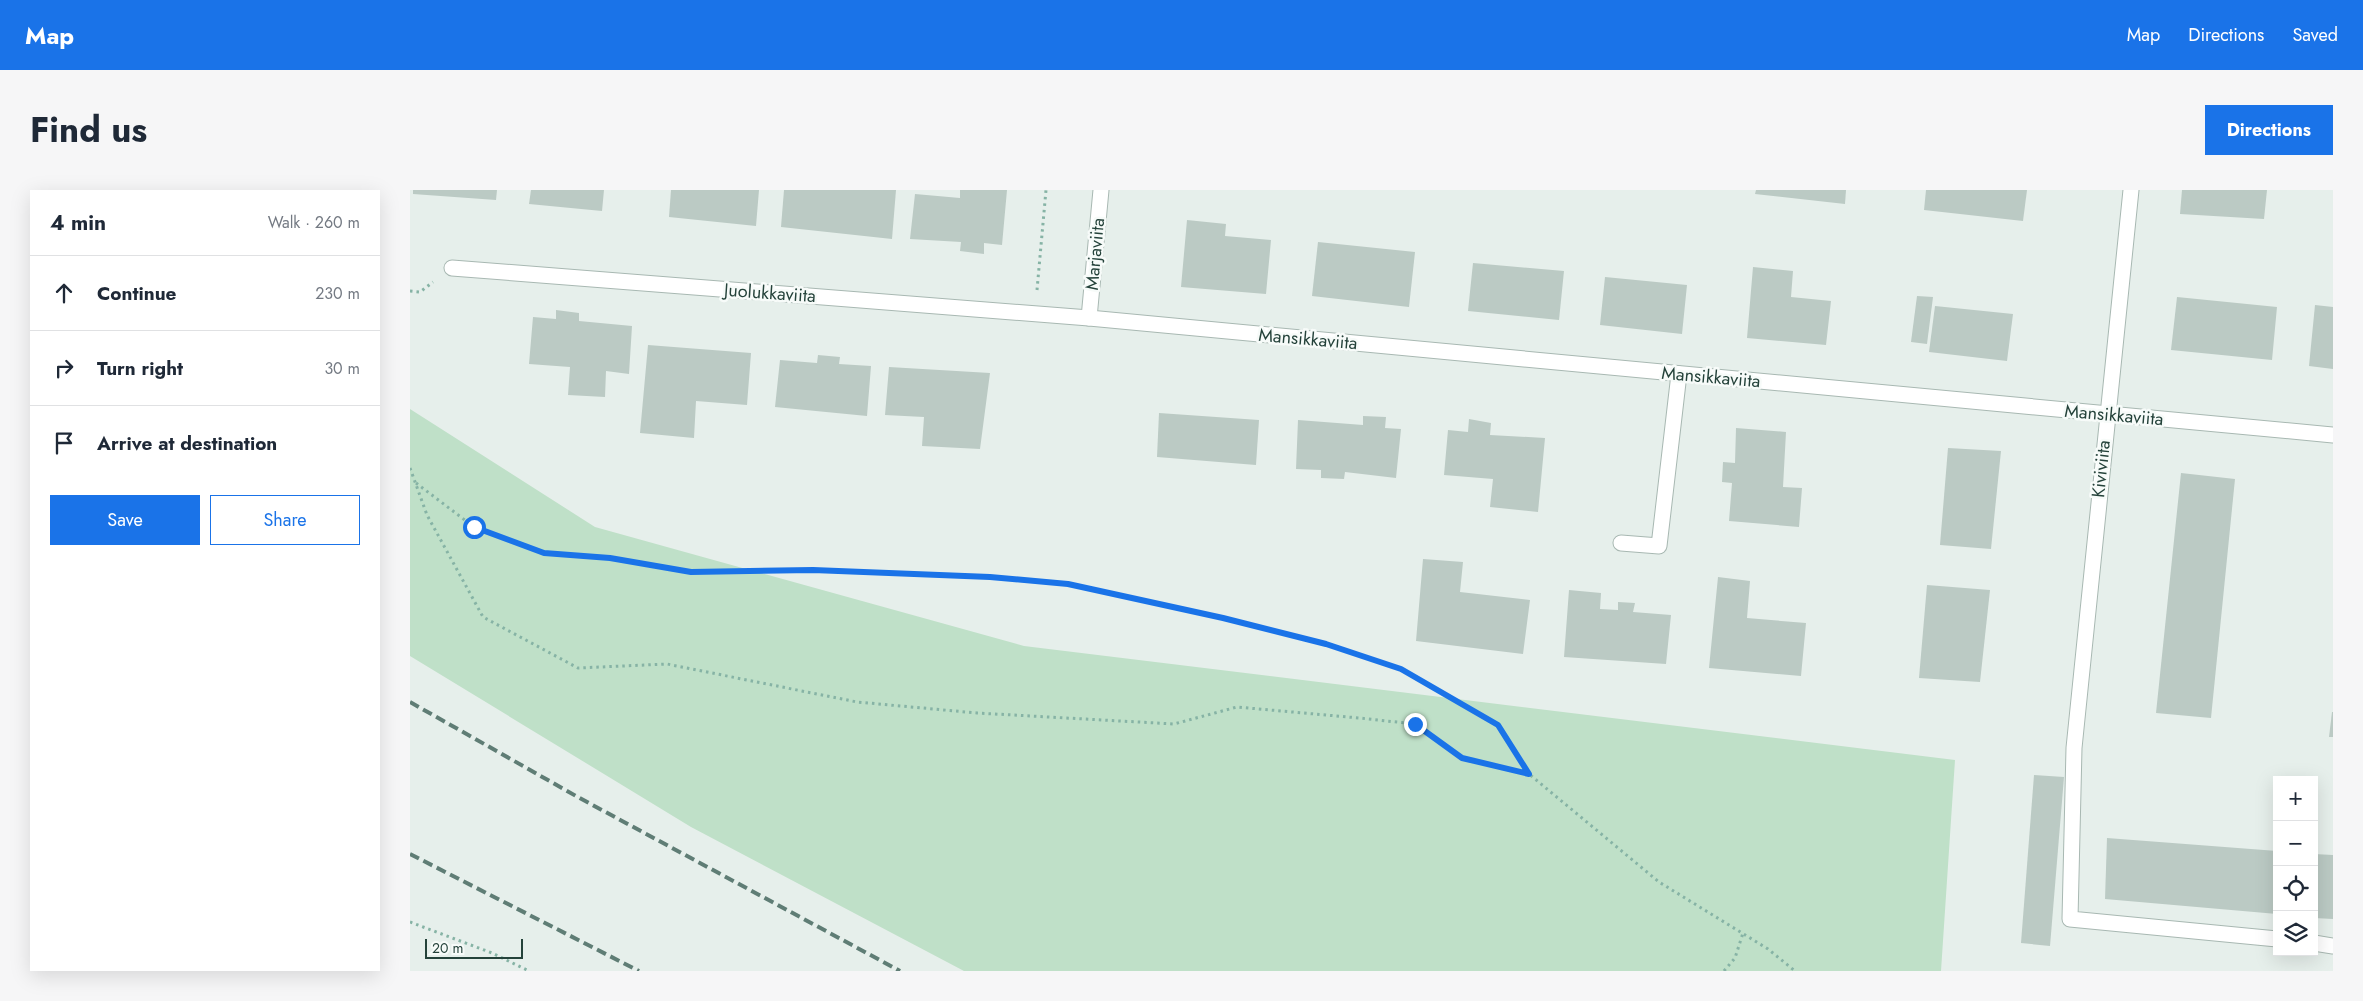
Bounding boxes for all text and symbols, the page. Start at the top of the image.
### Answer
text: Map [25,18,74,53]
text: Map [2127,22,2160,48]
text: Directions [2188,22,2264,48]
text: Saved [2292,22,2338,48]
text: Find us [30,105,147,155]
button: Directions [2205,105,2333,155]
text: 4 min [50,208,106,238]
text: Walk · 260 m [268,211,360,234]
street label: Marjaviita [1079,217,1111,291]
street label: Juolukkaviita [721,277,817,309]
icon: ahead [50,279,78,307]
text: Continue [97,280,176,307]
text: 230 m [315,282,360,305]
street label: Mansikkaviita [1257,322,1359,356]
icon: right [50,354,78,382]
text: Turn right [97,355,183,382]
text: 30 m [324,357,360,380]
street label: Mansikkaviita [1660,360,1762,394]
street label: Mansikkaviita [2063,398,2165,432]
icon: arrive [50,429,78,457]
text: Arrive at destination [97,430,277,457]
street label: Kiviviita [2085,439,2117,499]
button: Save [50,495,200,545]
button: Share [210,495,360,545]
route start [463,516,486,539]
route end [1404,713,1427,736]
map controls [2273,776,2318,956]
button: + [2273,776,2318,821]
button: − [2273,821,2318,866]
button: locate [2273,866,2318,911]
button: layers [2273,911,2318,956]
scale bar [425,936,522,959]
text: 20 m [432,938,464,958]

